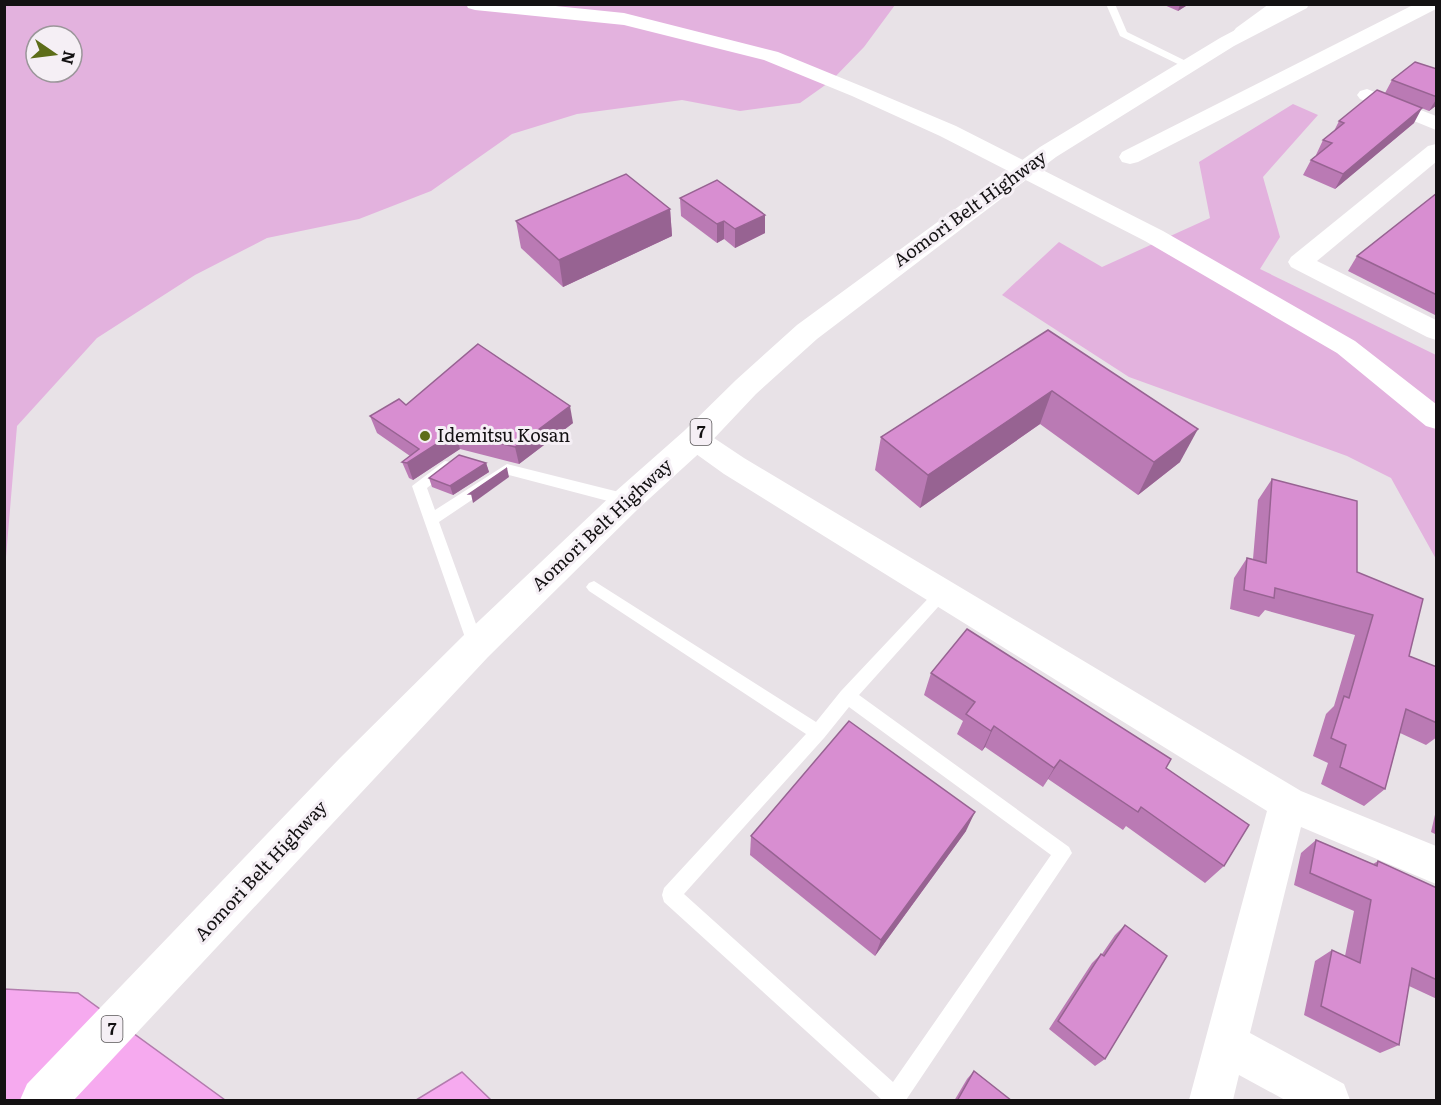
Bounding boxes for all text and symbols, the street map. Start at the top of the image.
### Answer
north arrow [24,24,84,84]
text: N [56,48,83,67]
street label: Aomori Belt Highway [887,143,1052,273]
road number: 7 [690,419,712,445]
place label: Idemitsu Kosan [437,421,570,448]
marker: Idemitsu Kosan [418,429,432,443]
street label: Aomori Belt Highway [525,451,678,596]
street label: Aomori Belt Highway [187,793,333,946]
road number: 7 [102,1016,122,1042]

